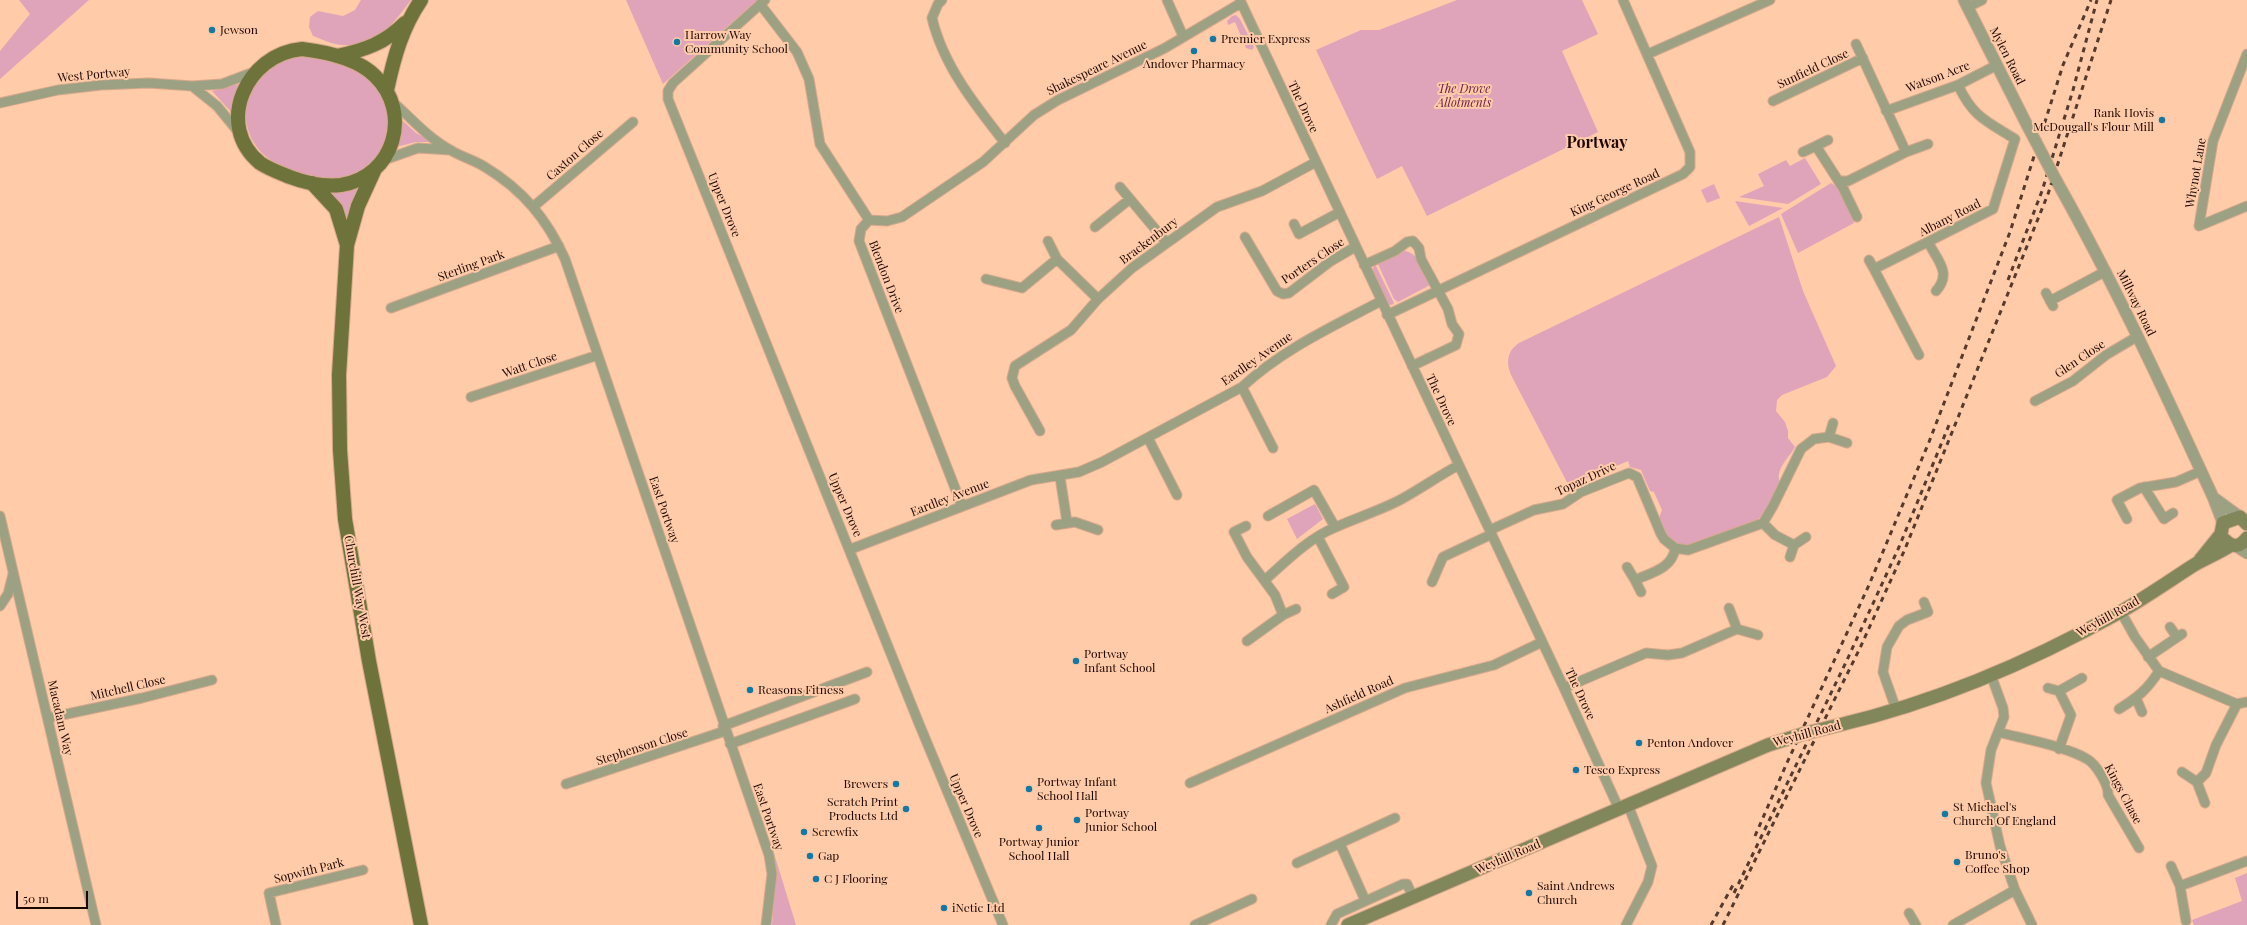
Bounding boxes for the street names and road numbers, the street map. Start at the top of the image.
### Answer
street label: Mylen Road [1986,25,2028,87]
street label: Shakespeare Avenue [1044,37,1150,99]
street label: Sunfield Close [1775,46,1851,92]
street label: Watson Acre [1904,58,1972,96]
street label: West Portway [57,65,131,85]
street label: The Drove [1285,79,1321,135]
street label: Caxton Close [543,126,607,184]
street label: Whynot Lane [2183,137,2209,209]
street label: King George Road [1568,166,1662,220]
street label: Upper Drove [705,171,743,239]
street label: Albany Road [1917,196,1983,240]
street label: Brackenbury [1117,214,1181,268]
street label: Porters Close [1279,235,1347,287]
street label: Blendon Drive [865,238,907,316]
street label: Sterling Park [436,247,506,285]
street label: Millway Road [2114,267,2158,339]
street label: Eardley Avenue [1219,329,1295,389]
street label: Glen Close [2052,337,2108,381]
street label: Watt Close [501,349,559,381]
street label: The Drove [1423,372,1459,428]
street label: Topaz Drive [1554,459,1618,499]
street label: Upper Drove [825,471,865,539]
street label: East Portway [646,475,682,545]
street label: Eardley Avenue [909,476,991,520]
street label: Churchill Way West [341,534,373,640]
street label: Weyhill Road [2074,594,2142,640]
street label: The Drove [1562,666,1598,722]
street label: Mitchell Close [89,672,167,704]
street label: Ashfield Road [1322,673,1396,717]
street label: Macadam Way [44,679,76,757]
street label: Weyhill Road [1772,718,1842,750]
street label: Stephenson Close [594,725,690,769]
street label: Kings Chase [2101,762,2145,826]
street label: Upper Drove [946,772,986,840]
street label: East Portway [750,782,786,852]
street label: Weyhill Road [1473,837,1543,877]
street label: Sopwith Park [273,855,345,887]

